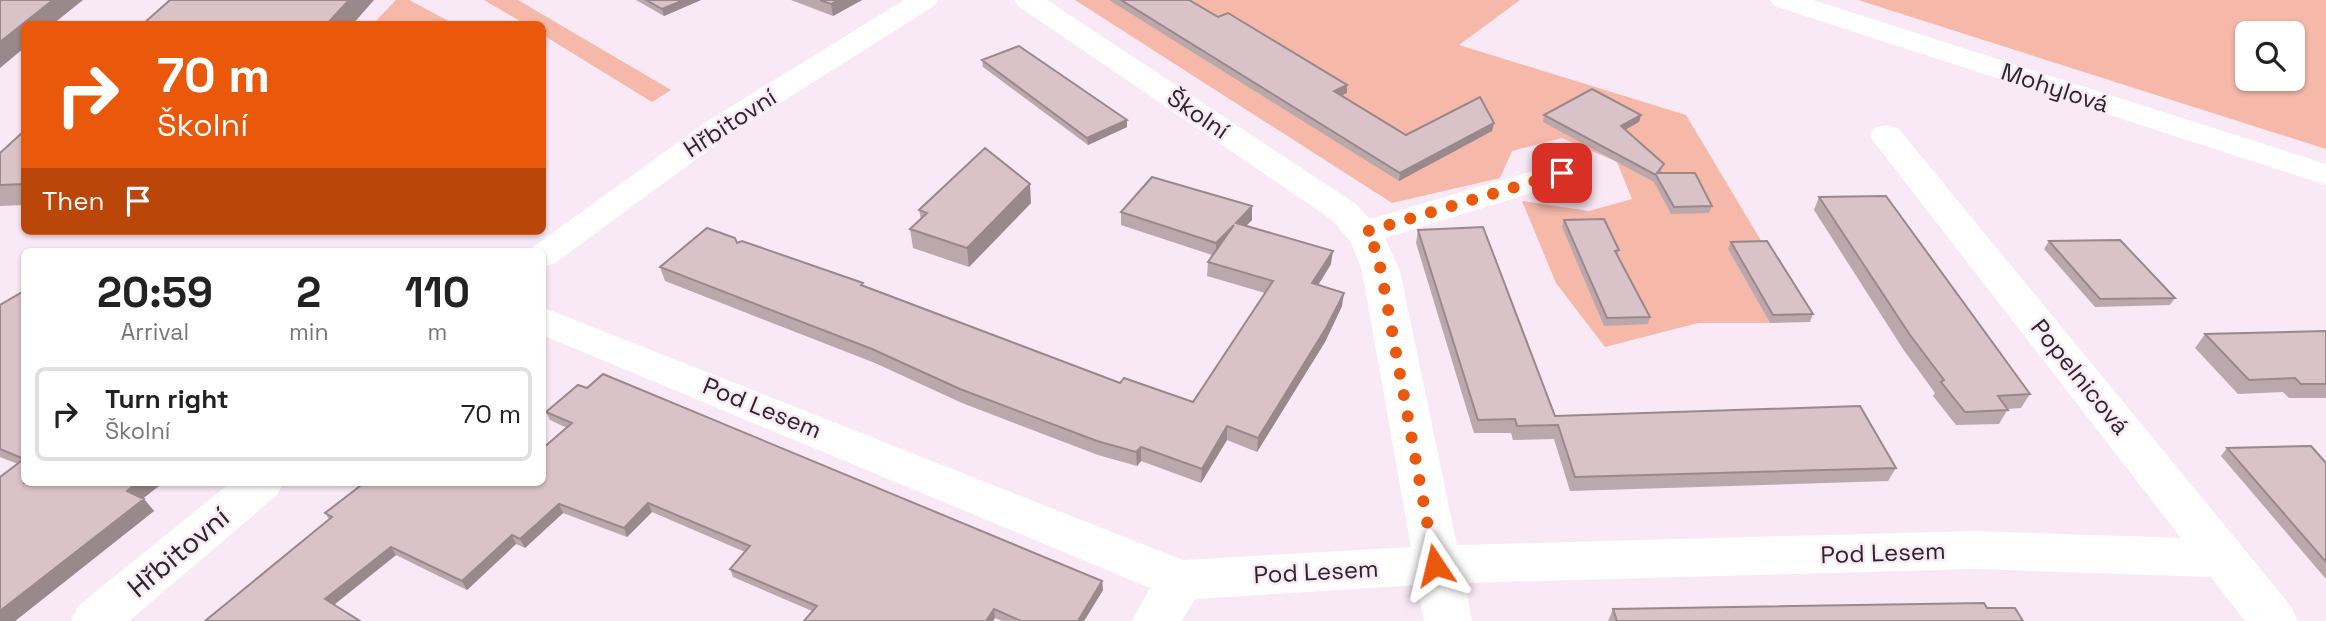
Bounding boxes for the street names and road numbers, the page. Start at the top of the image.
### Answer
street label: Mohylová [1997,56,2113,120]
street label: Hřbitovní [677,81,782,164]
street label: Školní [1161,82,1235,146]
street label: Popelnicová [2024,313,2137,441]
street label: Pod Lesem [698,370,826,445]
street label: Hřbitovní [120,499,236,605]
street label: Pod Lesem [1820,535,1946,570]
street label: Pod Lesem [1253,553,1379,590]

